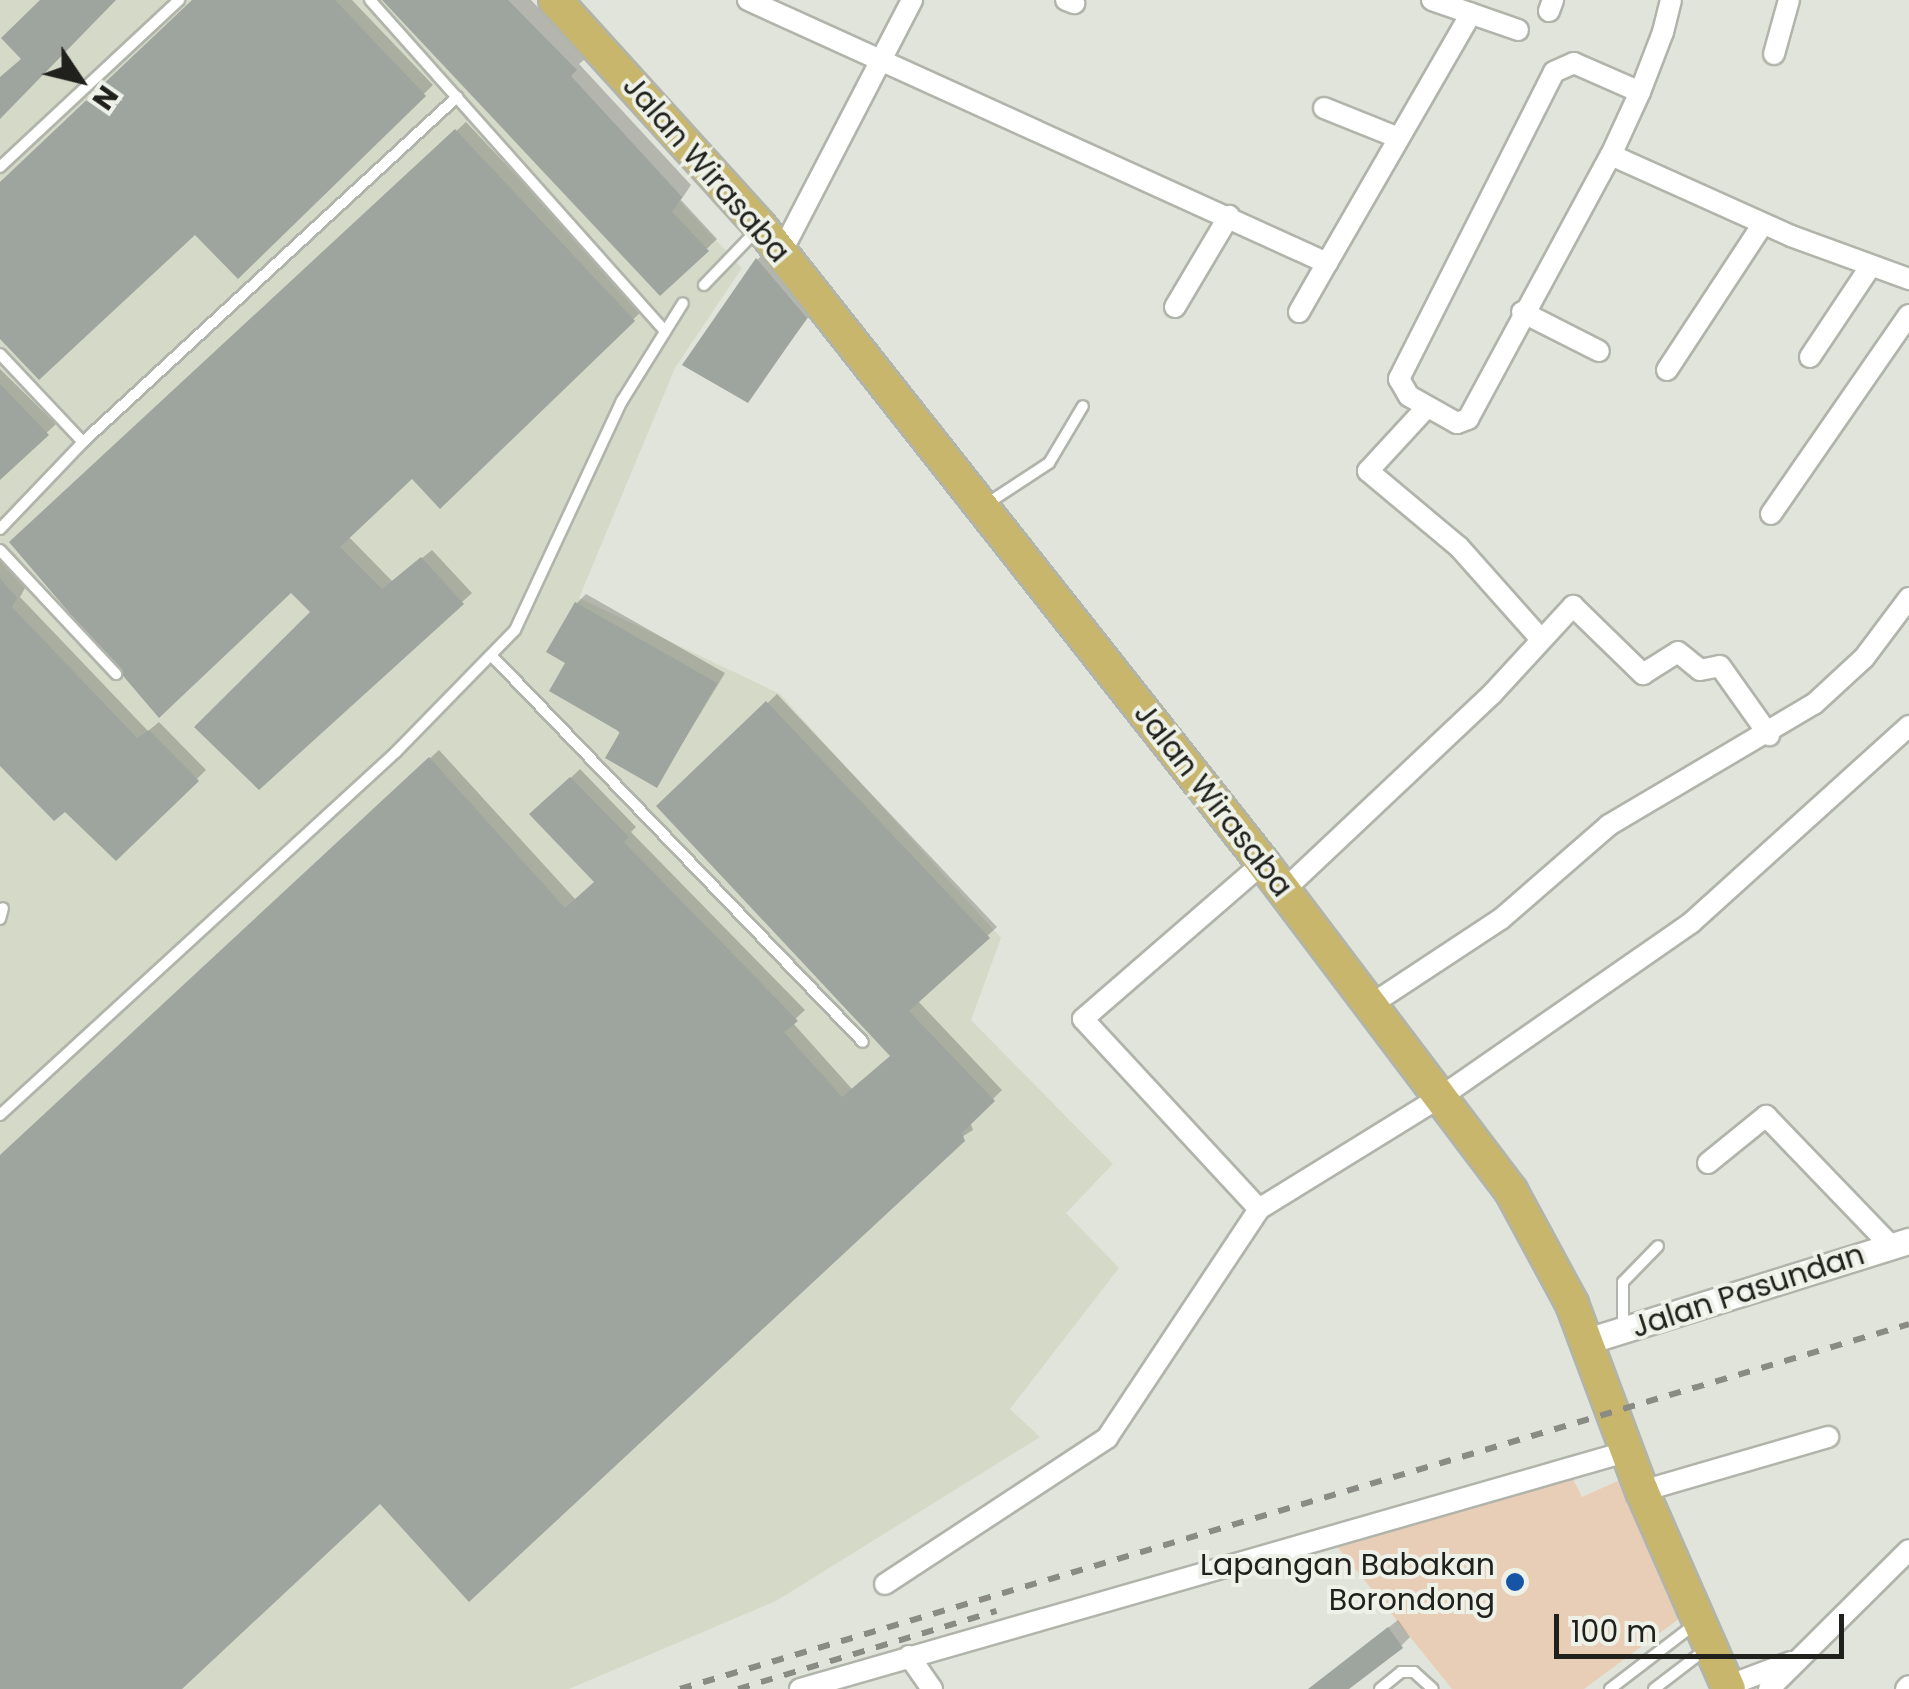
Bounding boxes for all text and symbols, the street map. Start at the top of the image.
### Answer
north arrow [30,30,130,130]
street label: Jalan Wirasaba [615,68,797,270]
text: N [83,78,127,117]
street label: Jalan Wirasaba [1126,696,1300,904]
street label: Jalan Pasundan [1627,1236,1869,1346]
place label: Lapangan Babakan Borondong [1200,1547,1495,1618]
marker: Lapangan Babakan Borondong [1504,1571,1526,1593]
scale bar [1559,1594,1849,1656]
text: 100 m [1571,1610,1657,1653]

